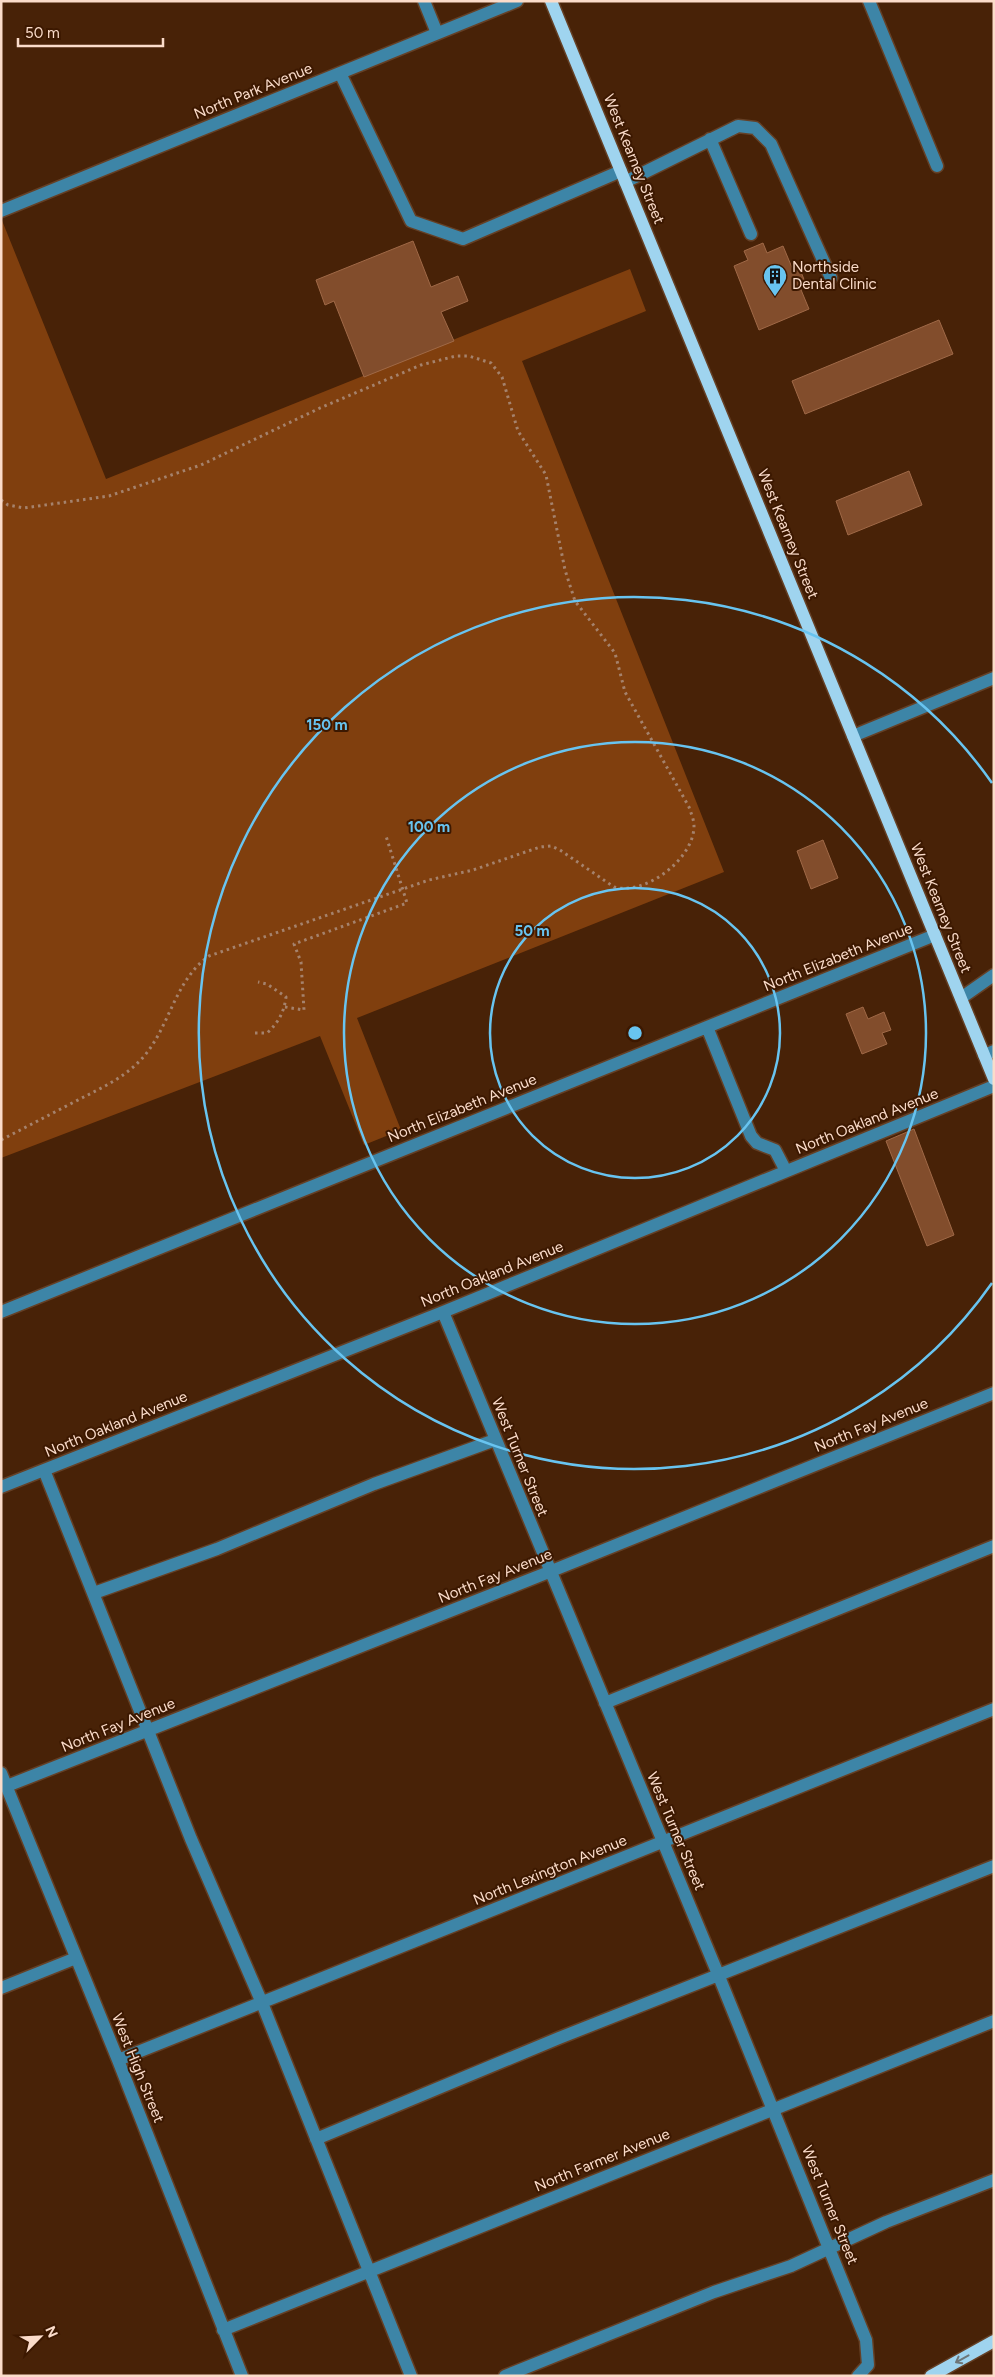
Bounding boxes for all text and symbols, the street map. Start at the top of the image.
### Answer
scale bar [18,15,162,47]
text: 50 m [25,24,60,42]
street label: North Park Avenue [191,59,315,123]
street label: West Kearney Street [600,92,668,227]
place label: Northside Dental Clinic [792,258,877,293]
building icon: Northside Dental Clinic [762,263,788,297]
street label: West Kearney Street [754,467,822,602]
text: 150 m [306,716,348,734]
text: 100 m [408,818,450,836]
street label: West Kearney Street [907,841,975,976]
street label: North Elizabeth Avenue [761,919,915,995]
text: 50 m [514,922,550,940]
centre of rings [626,1024,644,1042]
street label: North Elizabeth Avenue [385,1070,539,1146]
street label: North Oakland Avenue [793,1084,941,1158]
street label: North Oakland Avenue [418,1237,566,1311]
street label: North Oakland Avenue [42,1387,190,1461]
street label: North Fay Avenue [812,1394,930,1456]
street label: West Turner Street [488,1395,552,1519]
street label: North Fay Avenue [436,1545,554,1607]
street label: North Fay Avenue [59,1694,177,1756]
street label: West Turner Street [643,1769,709,1893]
street label: North Lexington Avenue [471,1831,629,1909]
street label: West High Street [108,2011,168,2125]
street label: North Farmer Avenue [532,2125,672,2195]
street label: West Turner Street [798,2143,862,2267]
north arrow [15,2312,65,2362]
text: N [41,2324,61,2340]
one-way arrow [956,2354,970,2364]

